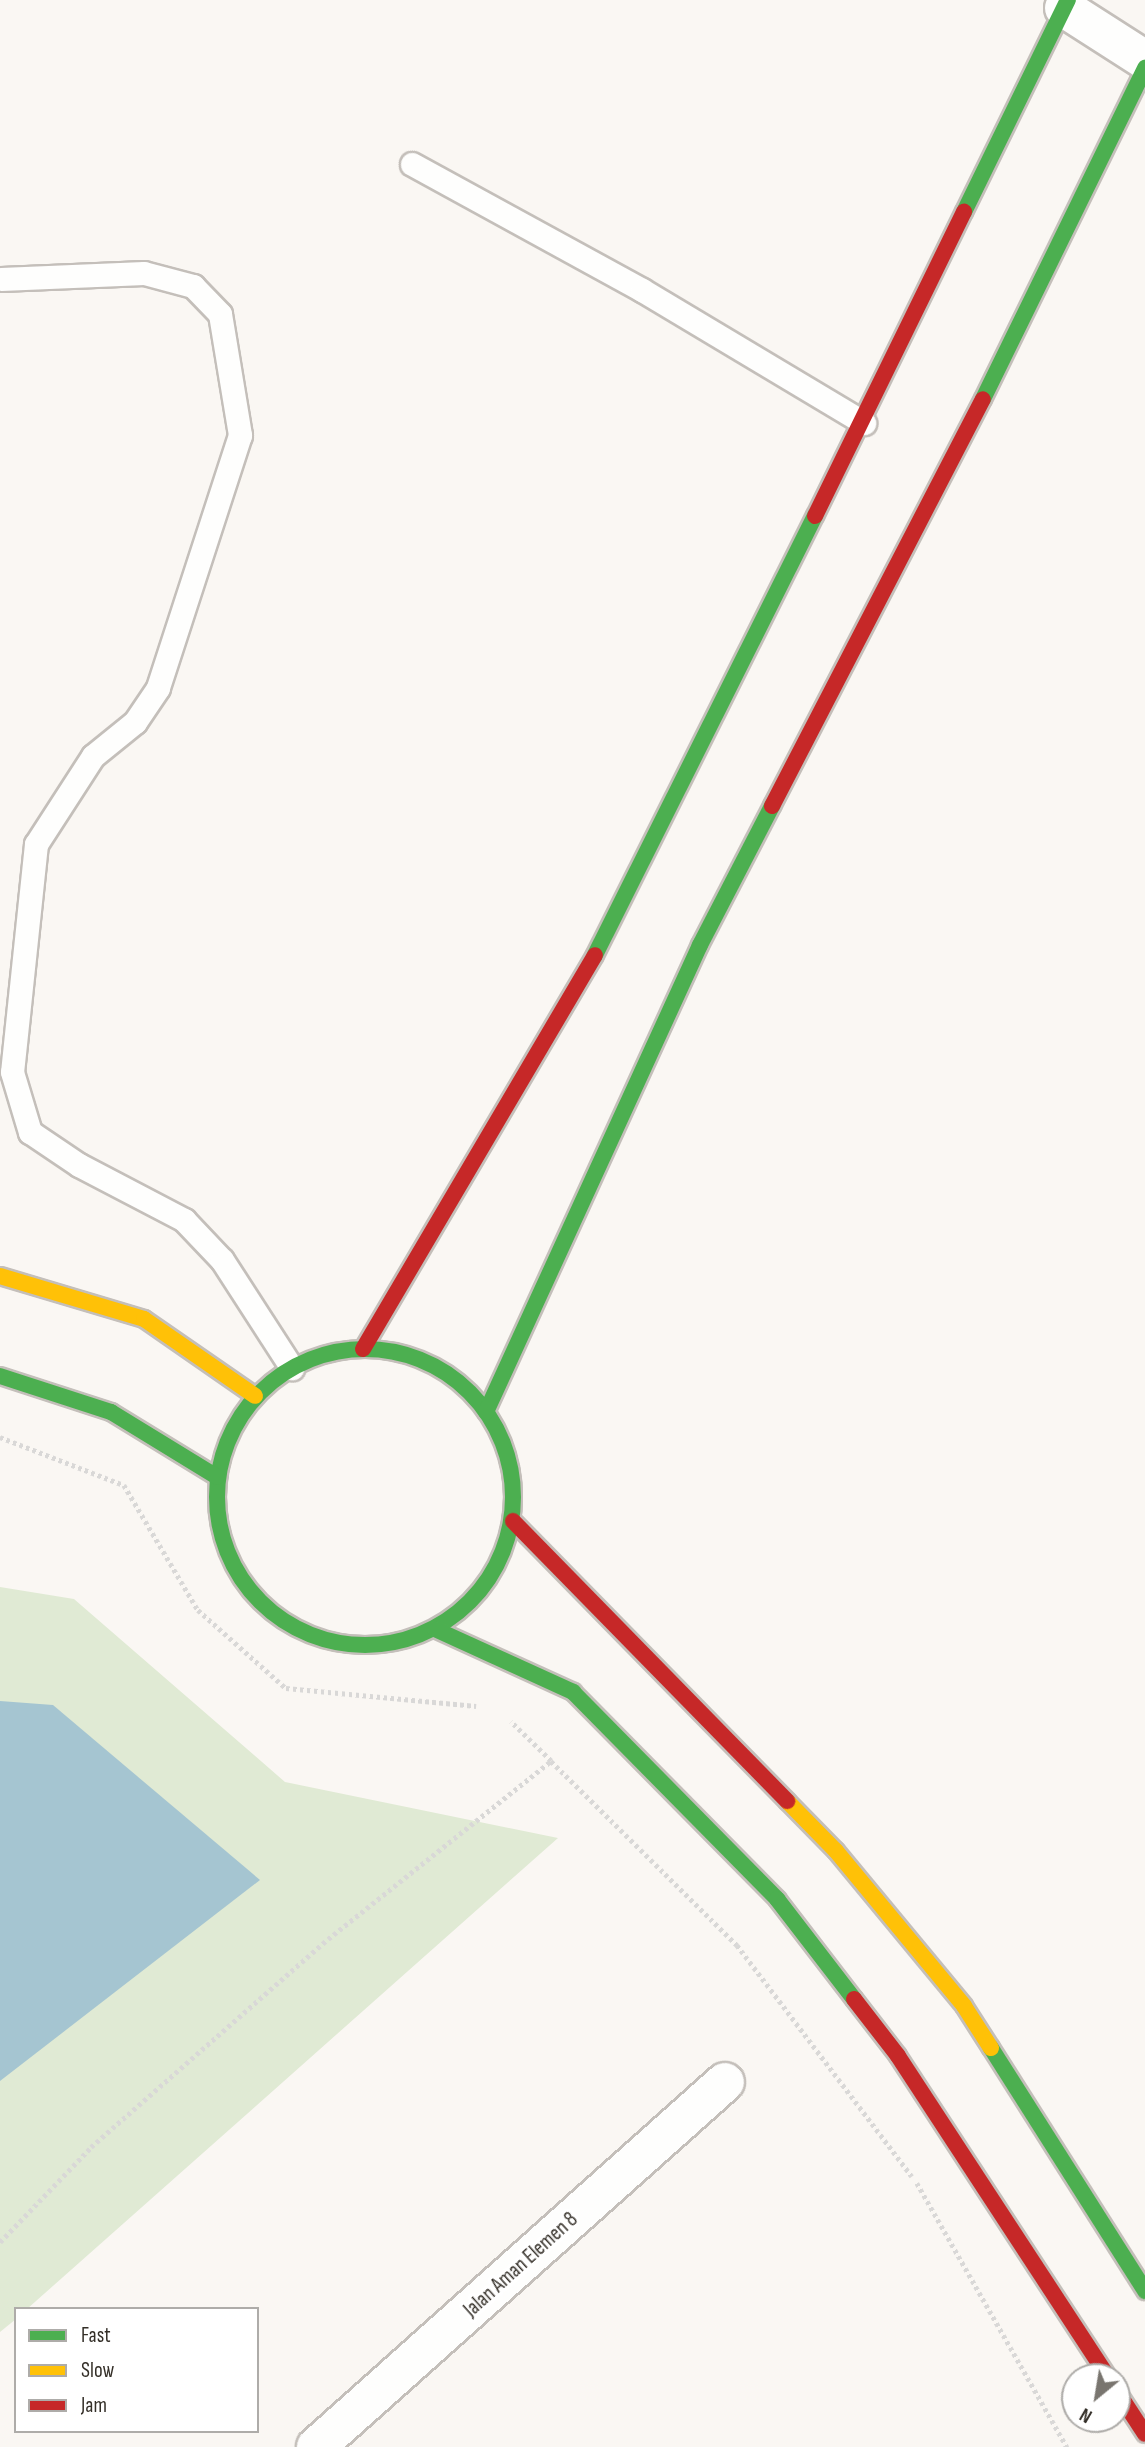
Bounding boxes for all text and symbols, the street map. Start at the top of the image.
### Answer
street label: Jalan Aman Elemen 8 [459,2207,583,2323]
legend [14,2307,259,2433]
text: Fast [81,2323,111,2348]
text: Slow [81,2358,114,2383]
north arrow [1061,2363,1131,2433]
text: Jam [81,2393,107,2418]
text: N [1076,2402,1096,2427]

